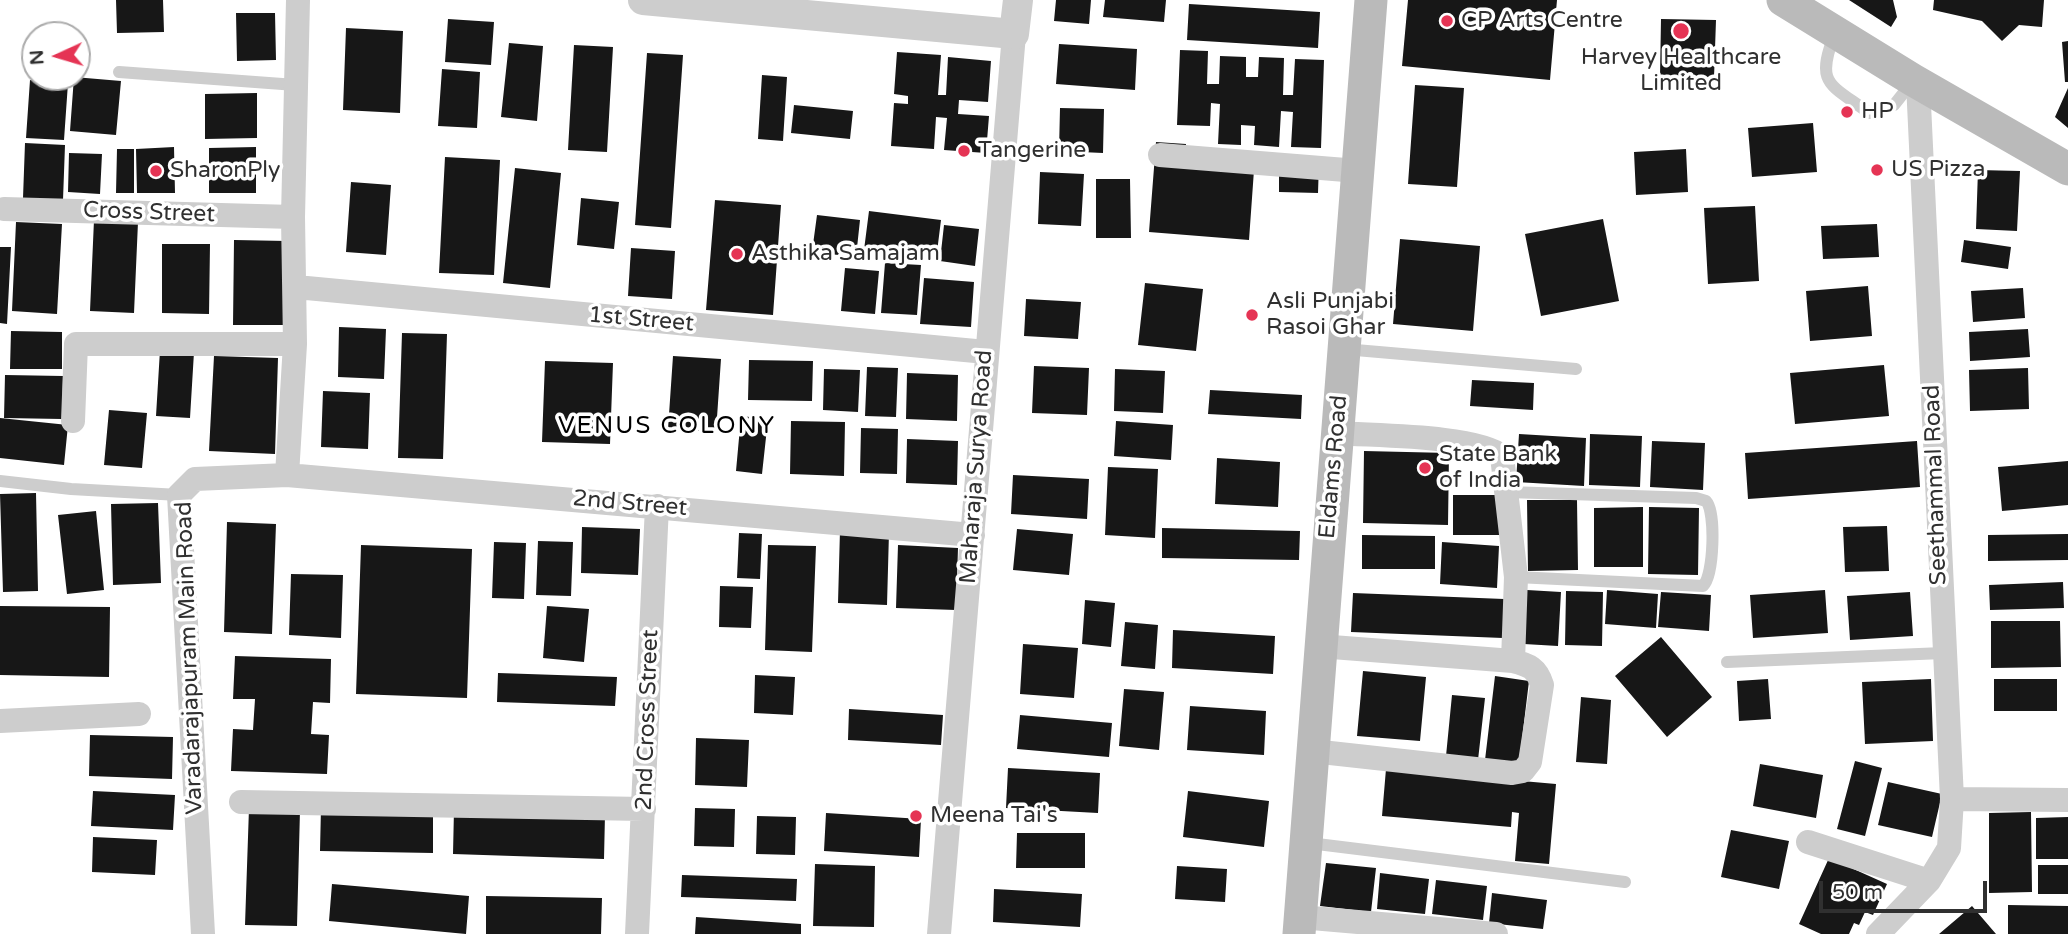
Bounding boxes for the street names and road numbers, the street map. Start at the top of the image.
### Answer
street label: Cross Street [83,197,215,229]
street label: 1st Street [587,302,695,338]
street label: Maharaja Surya Road [955,349,999,585]
street label: Seethammal Road [1919,384,1953,586]
street label: Eldams Road [1314,394,1354,540]
street label: 2nd Street [572,485,688,523]
street label: Varadarajapuram Main Road [171,501,209,815]
street label: 2nd Cross Street [631,629,665,811]

